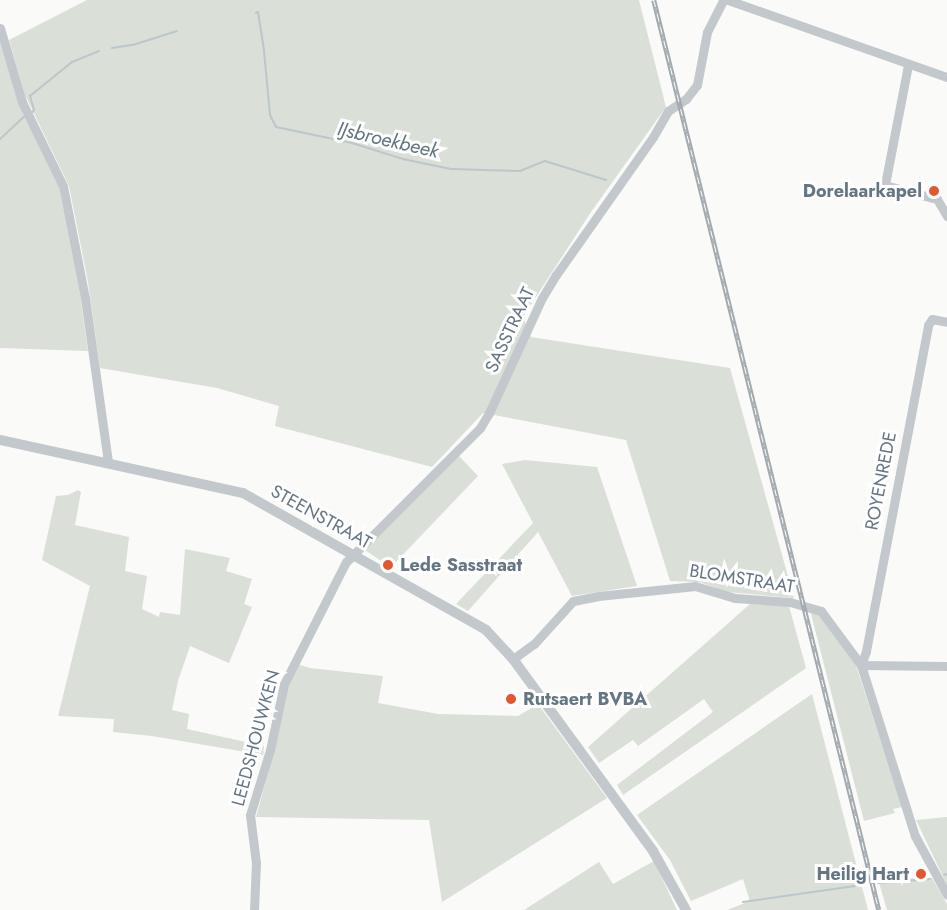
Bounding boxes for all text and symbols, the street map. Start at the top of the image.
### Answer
water label: IJsbroekbeek [335,117,441,163]
place label: Dorelaarkapel [803,180,922,202]
marker: Dorelaarkapel [927,184,941,198]
street label: SASSTRAAT [481,284,539,376]
street label: ROYENREDE [861,430,901,532]
street label: STEENSTRAAT [267,480,375,554]
place label: Lede Sasstraat [400,554,522,576]
marker: Lede Sasstraat [381,558,395,572]
street label: BLOMSTRAAT [688,560,796,598]
street label: LEEDSHOUWKEN [227,667,285,809]
place label: Rutsaert BVBA [523,688,647,710]
marker: Rutsaert BVBA [504,692,518,706]
place label: Heilig Hart [816,863,909,885]
marker: Heilig Hart [914,867,928,881]

